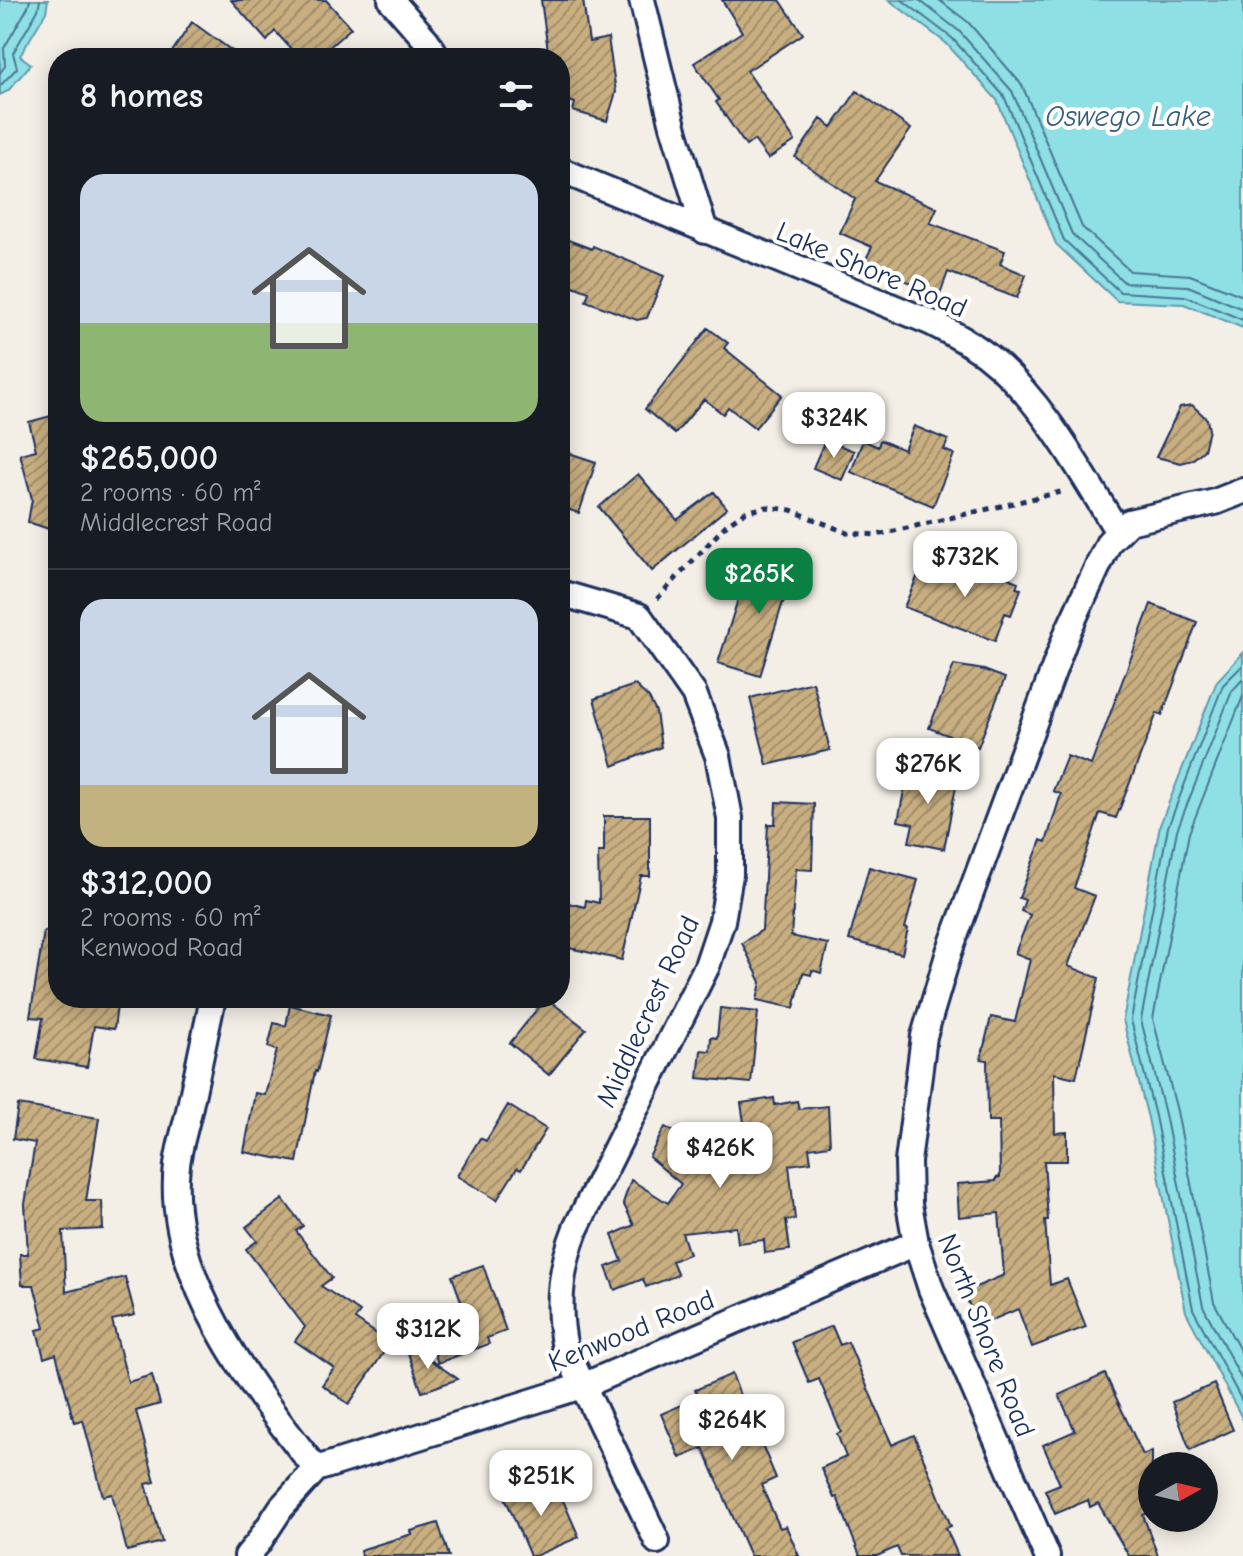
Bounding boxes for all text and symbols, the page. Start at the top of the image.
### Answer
icon: filters [494,74,538,118]
text: 8 homes [80,76,203,116]
water label: Oswego Lake [1045,99,1211,134]
street label: Lake Shore Road [771,215,972,325]
icon: home [237,226,381,370]
pin: $324K [778,392,890,460]
text: $324K [800,403,868,433]
text: $265,000 [80,438,218,478]
text: 2 rooms · 60 m² [80,478,261,508]
text: Middlecrest Road [80,508,272,538]
pin: $732K [909,531,1021,599]
text: $732K [931,542,999,572]
pin: $265K [703,548,815,616]
text: $265K [724,559,794,589]
icon: home [237,651,381,795]
pin: $276K [872,738,984,806]
text: $276K [894,749,962,779]
text: $312,000 [80,863,212,903]
text: 2 rooms · 60 m² [80,903,261,933]
street label: Middlecrest Road [590,911,706,1112]
text: Kenwood Road [80,933,243,963]
pin: $426K [664,1122,776,1190]
text: $426K [685,1133,755,1163]
street label: North Shore Road [931,1229,1041,1442]
street label: Kenwood Road [544,1283,719,1379]
pin: $312K [372,1303,484,1371]
text: $312K [395,1314,461,1344]
pin: $264K [676,1394,788,1462]
text: $264K [697,1405,767,1435]
pin: $251K [485,1450,597,1518]
north arrow [1138,1452,1218,1532]
map controls [1138,1452,1218,1532]
text: $251K [507,1461,575,1491]

